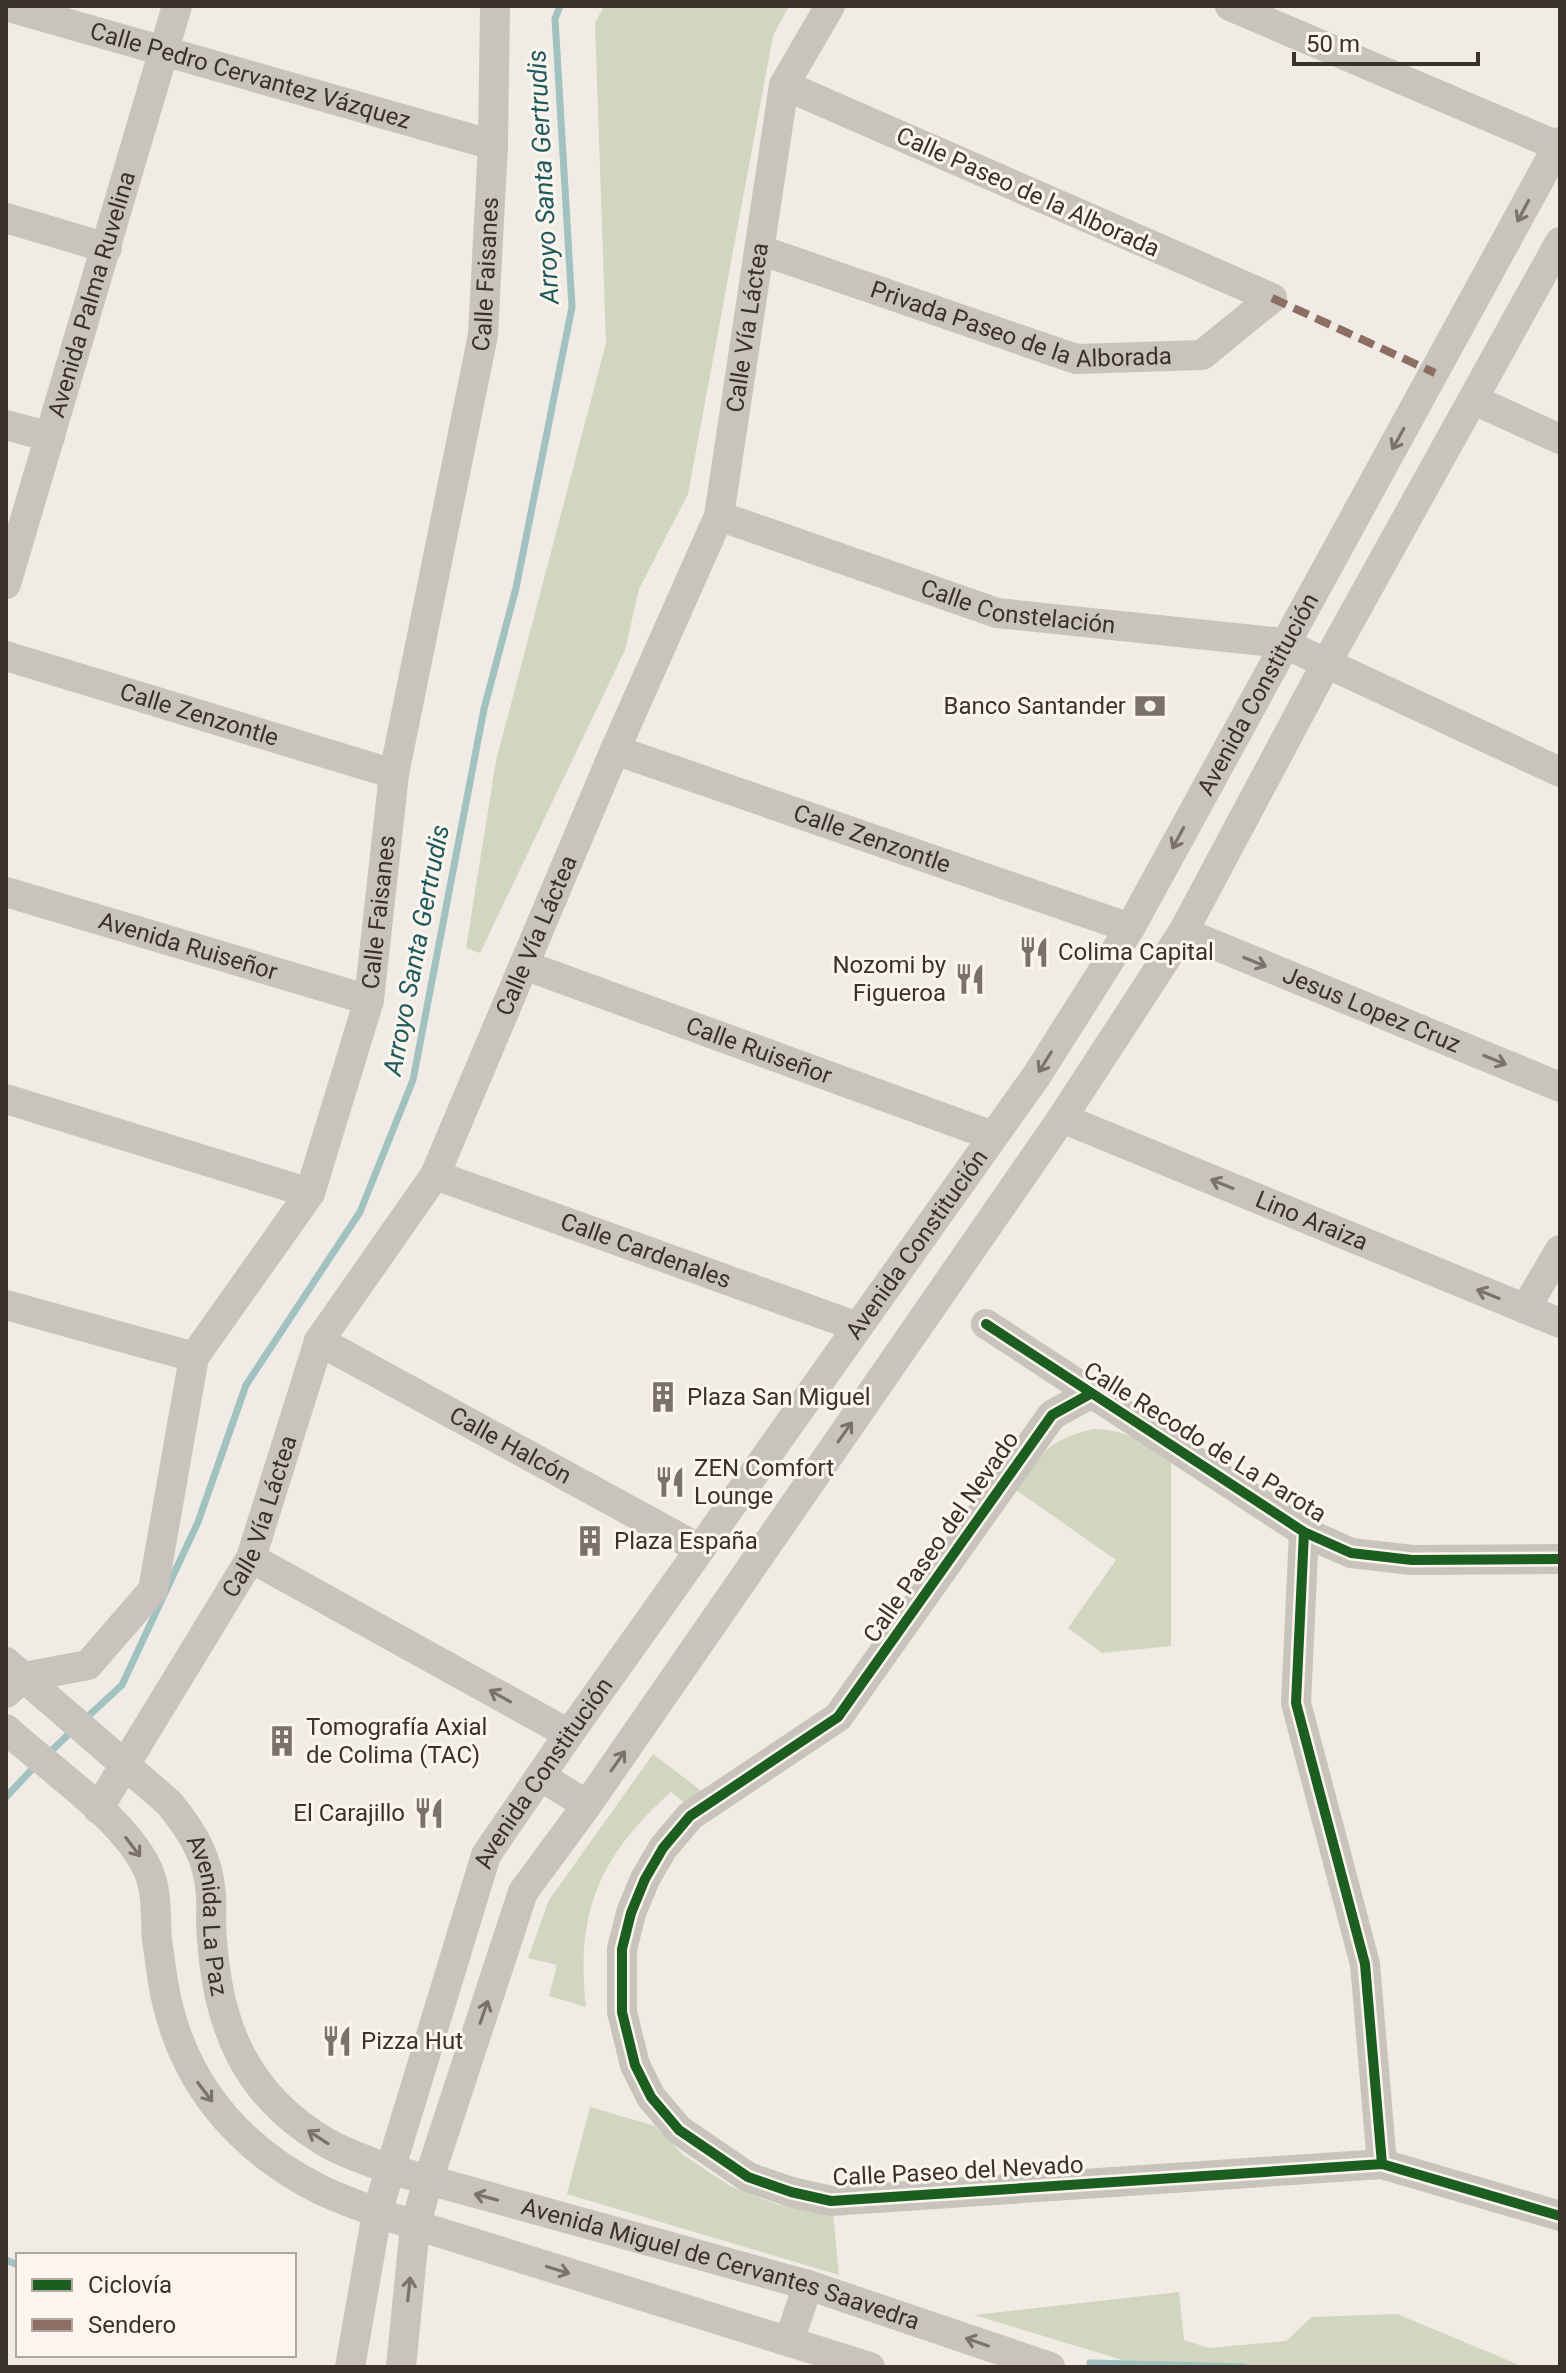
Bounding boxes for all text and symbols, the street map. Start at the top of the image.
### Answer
scale bar [1294,16,1478,66]
street label: Calle Pedro Cervantez Vázquez [87,17,414,135]
text: 50 m [1306,30,1360,58]
water label: Arroyo Santa Gertrudis [521,49,565,307]
street label: Calle Paseo de la Alborada [892,121,1164,263]
street label: Avenida Palma Ruvelina [42,168,141,421]
street label: Calle Faisanes [466,196,504,354]
one-way arrow [1514,198,1530,222]
street label: Calle Vía Láctea [721,241,774,415]
street label: Privada Paseo de la Alborada [867,275,1172,373]
one-way arrow [1390,426,1405,450]
street label: Calle Constelación [917,573,1117,639]
street label: Avenida Constitución [1191,588,1324,800]
street label: Calle Zenzontle [117,677,282,752]
bank icon: Banco Santander [1133,689,1167,723]
place label: Banco Santander [943,692,1126,720]
street label: Calle Zenzontle [790,799,954,879]
water label: Arroyo Santa Gertrudis [377,822,455,1080]
one-way arrow [1170,826,1186,849]
street label: Calle Faisanes [356,834,401,991]
street label: Calle Vía Láctea [490,851,583,1020]
street label: Avenida Ruiseñor [95,906,281,986]
restaurant icon: Colima Capital [1017,935,1051,969]
place label: Colima Capital [1058,938,1214,966]
place label: Nozomi by Figueroa [832,951,947,1007]
one-way arrow [1242,955,1267,970]
street label: Jesus Lopez Cruz [1279,961,1465,1059]
restaurant icon: Nozomi by Figueroa [953,962,987,996]
street label: Calle Ruiseñor [682,1011,836,1090]
one-way arrow [1037,1050,1054,1072]
one-way arrow [1482,1054,1507,1069]
street label: Avenida Constitución [840,1144,994,1345]
one-way arrow [1210,1175,1235,1190]
street label: Lino Araiza [1251,1185,1372,1256]
street label: Calle Cardenales [557,1207,735,1294]
one-way arrow [1476,1285,1501,1300]
street label: Calle Recodo de La Parota [1079,1356,1331,1528]
building icon: Plaza San Miguel [646,1380,680,1414]
place label: Plaza San Miguel [687,1383,871,1411]
street label: Calle Halcón [445,1401,576,1490]
one-way arrow [837,1422,853,1444]
street label: Calle Paseo del Nevado [857,1426,1025,1648]
street label: Calle Vía Láctea [216,1432,303,1603]
place label: ZEN Comfort Lounge [694,1454,834,1510]
restaurant icon: ZEN Comfort Lounge [653,1465,687,1499]
building icon: Plaza España [573,1524,607,1558]
place label: Plaza España [614,1527,758,1555]
street label: Avenida Constitución [469,1672,618,1872]
one-way arrow [489,1688,513,1703]
place label: Tomografía Axial de Colima (TAC) [306,1713,487,1769]
building icon: Tomografía Axial de Colima (TAC) [265,1724,299,1758]
one-way arrow [610,1751,626,1773]
restaurant icon: El Carajillo [412,1796,446,1830]
place label: El Carajillo [293,1799,405,1827]
street label: Avenida La Paz [181,1830,233,1998]
one-way arrow [125,1836,142,1857]
one-way arrow [477,2000,492,2025]
restaurant icon: Pizza Hut [320,2024,354,2058]
place label: Pizza Hut [361,2027,463,2055]
one-way arrow [197,2080,213,2102]
one-way arrow [307,2129,330,2145]
street label: Calle Paseo del Nevado [832,2150,1084,2192]
one-way arrow [473,2189,499,2204]
street label: Avenida Miguel de Cervantes Saavedra [518,2192,923,2336]
legend [16,2253,296,2357]
one-way arrow [545,2263,571,2278]
text: Ciclovía [88,2271,172,2299]
one-way arrow [401,2277,416,2303]
text: Sendero [88,2311,176,2339]
one-way arrow [964,2333,989,2348]

